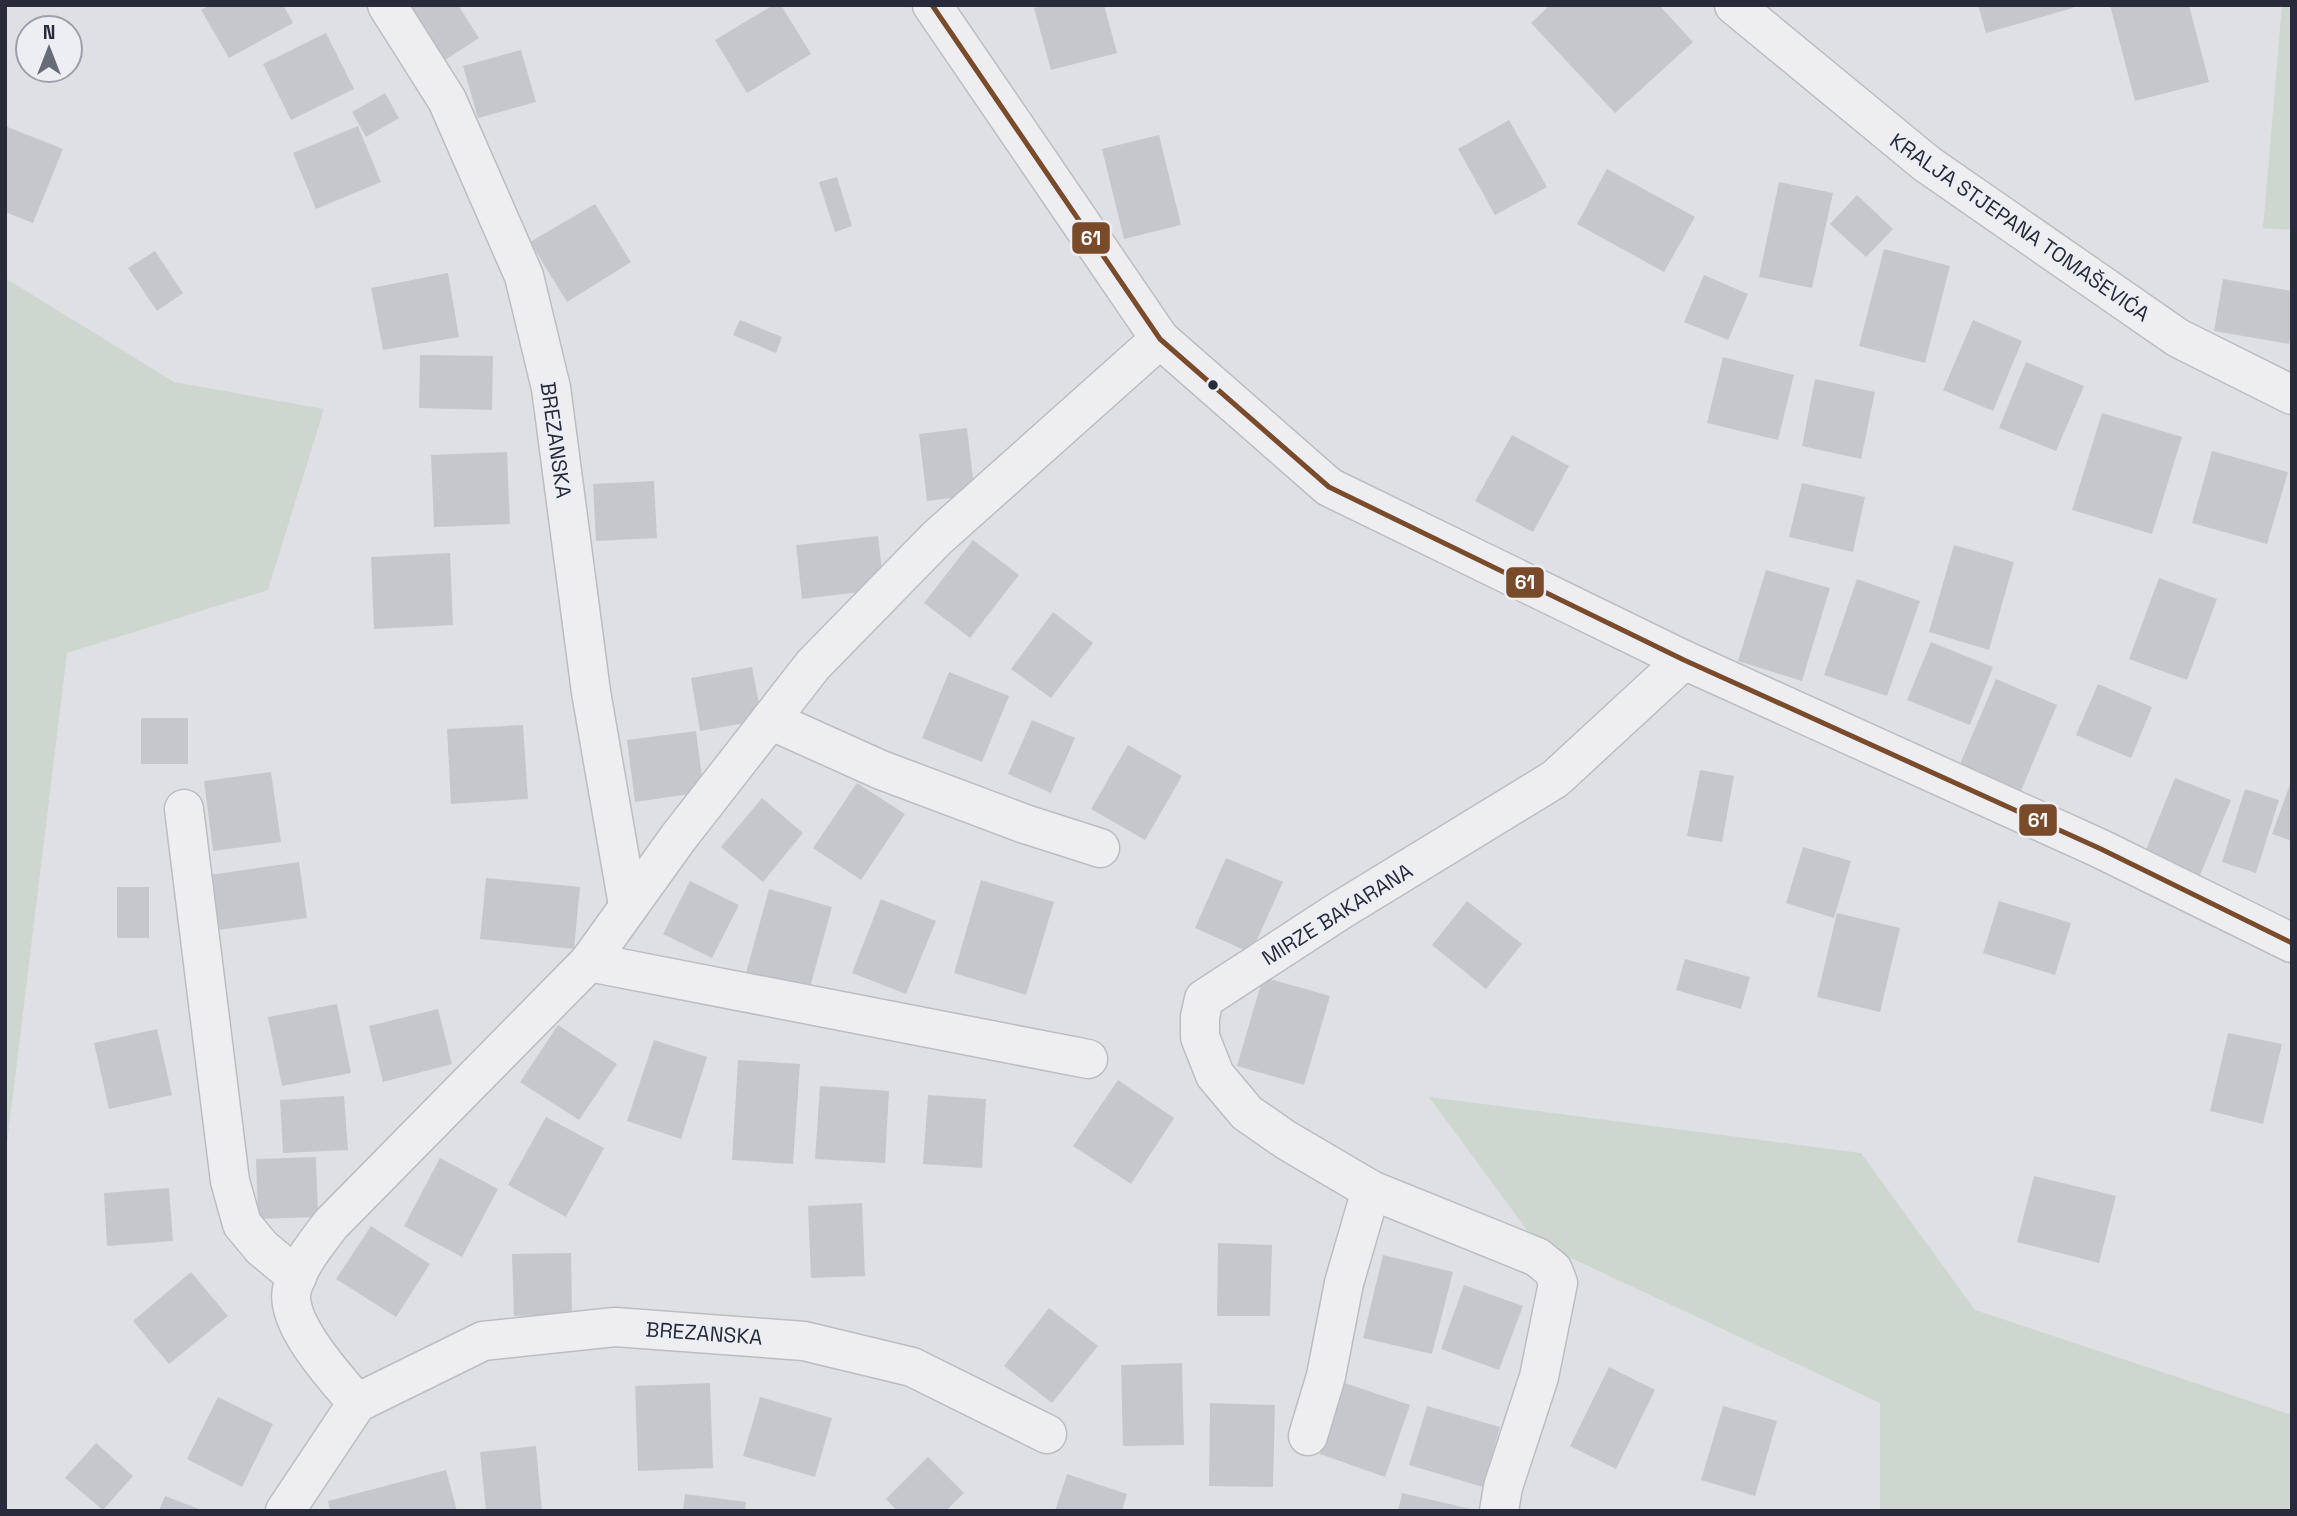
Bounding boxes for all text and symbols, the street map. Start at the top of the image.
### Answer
north arrow [14,14,84,84]
text: N [43,20,55,45]
street label: KRALJA STJEPANA TOMAŠEVIĆA [1885,127,2155,327]
line badge: 61 [1071,221,1111,255]
text: 61 [1081,226,1101,251]
unlabelled marker [1206,378,1220,392]
street label: BREZANSKA [534,380,578,500]
line badge: 61 [1505,566,1545,599]
text: 61 [1515,570,1535,595]
line badge: 61 [2018,803,2058,837]
text: 61 [2028,808,2048,833]
street label: MIRZE BAKARANA [1257,857,1417,971]
street label: BREZANSKA [645,1315,763,1351]

